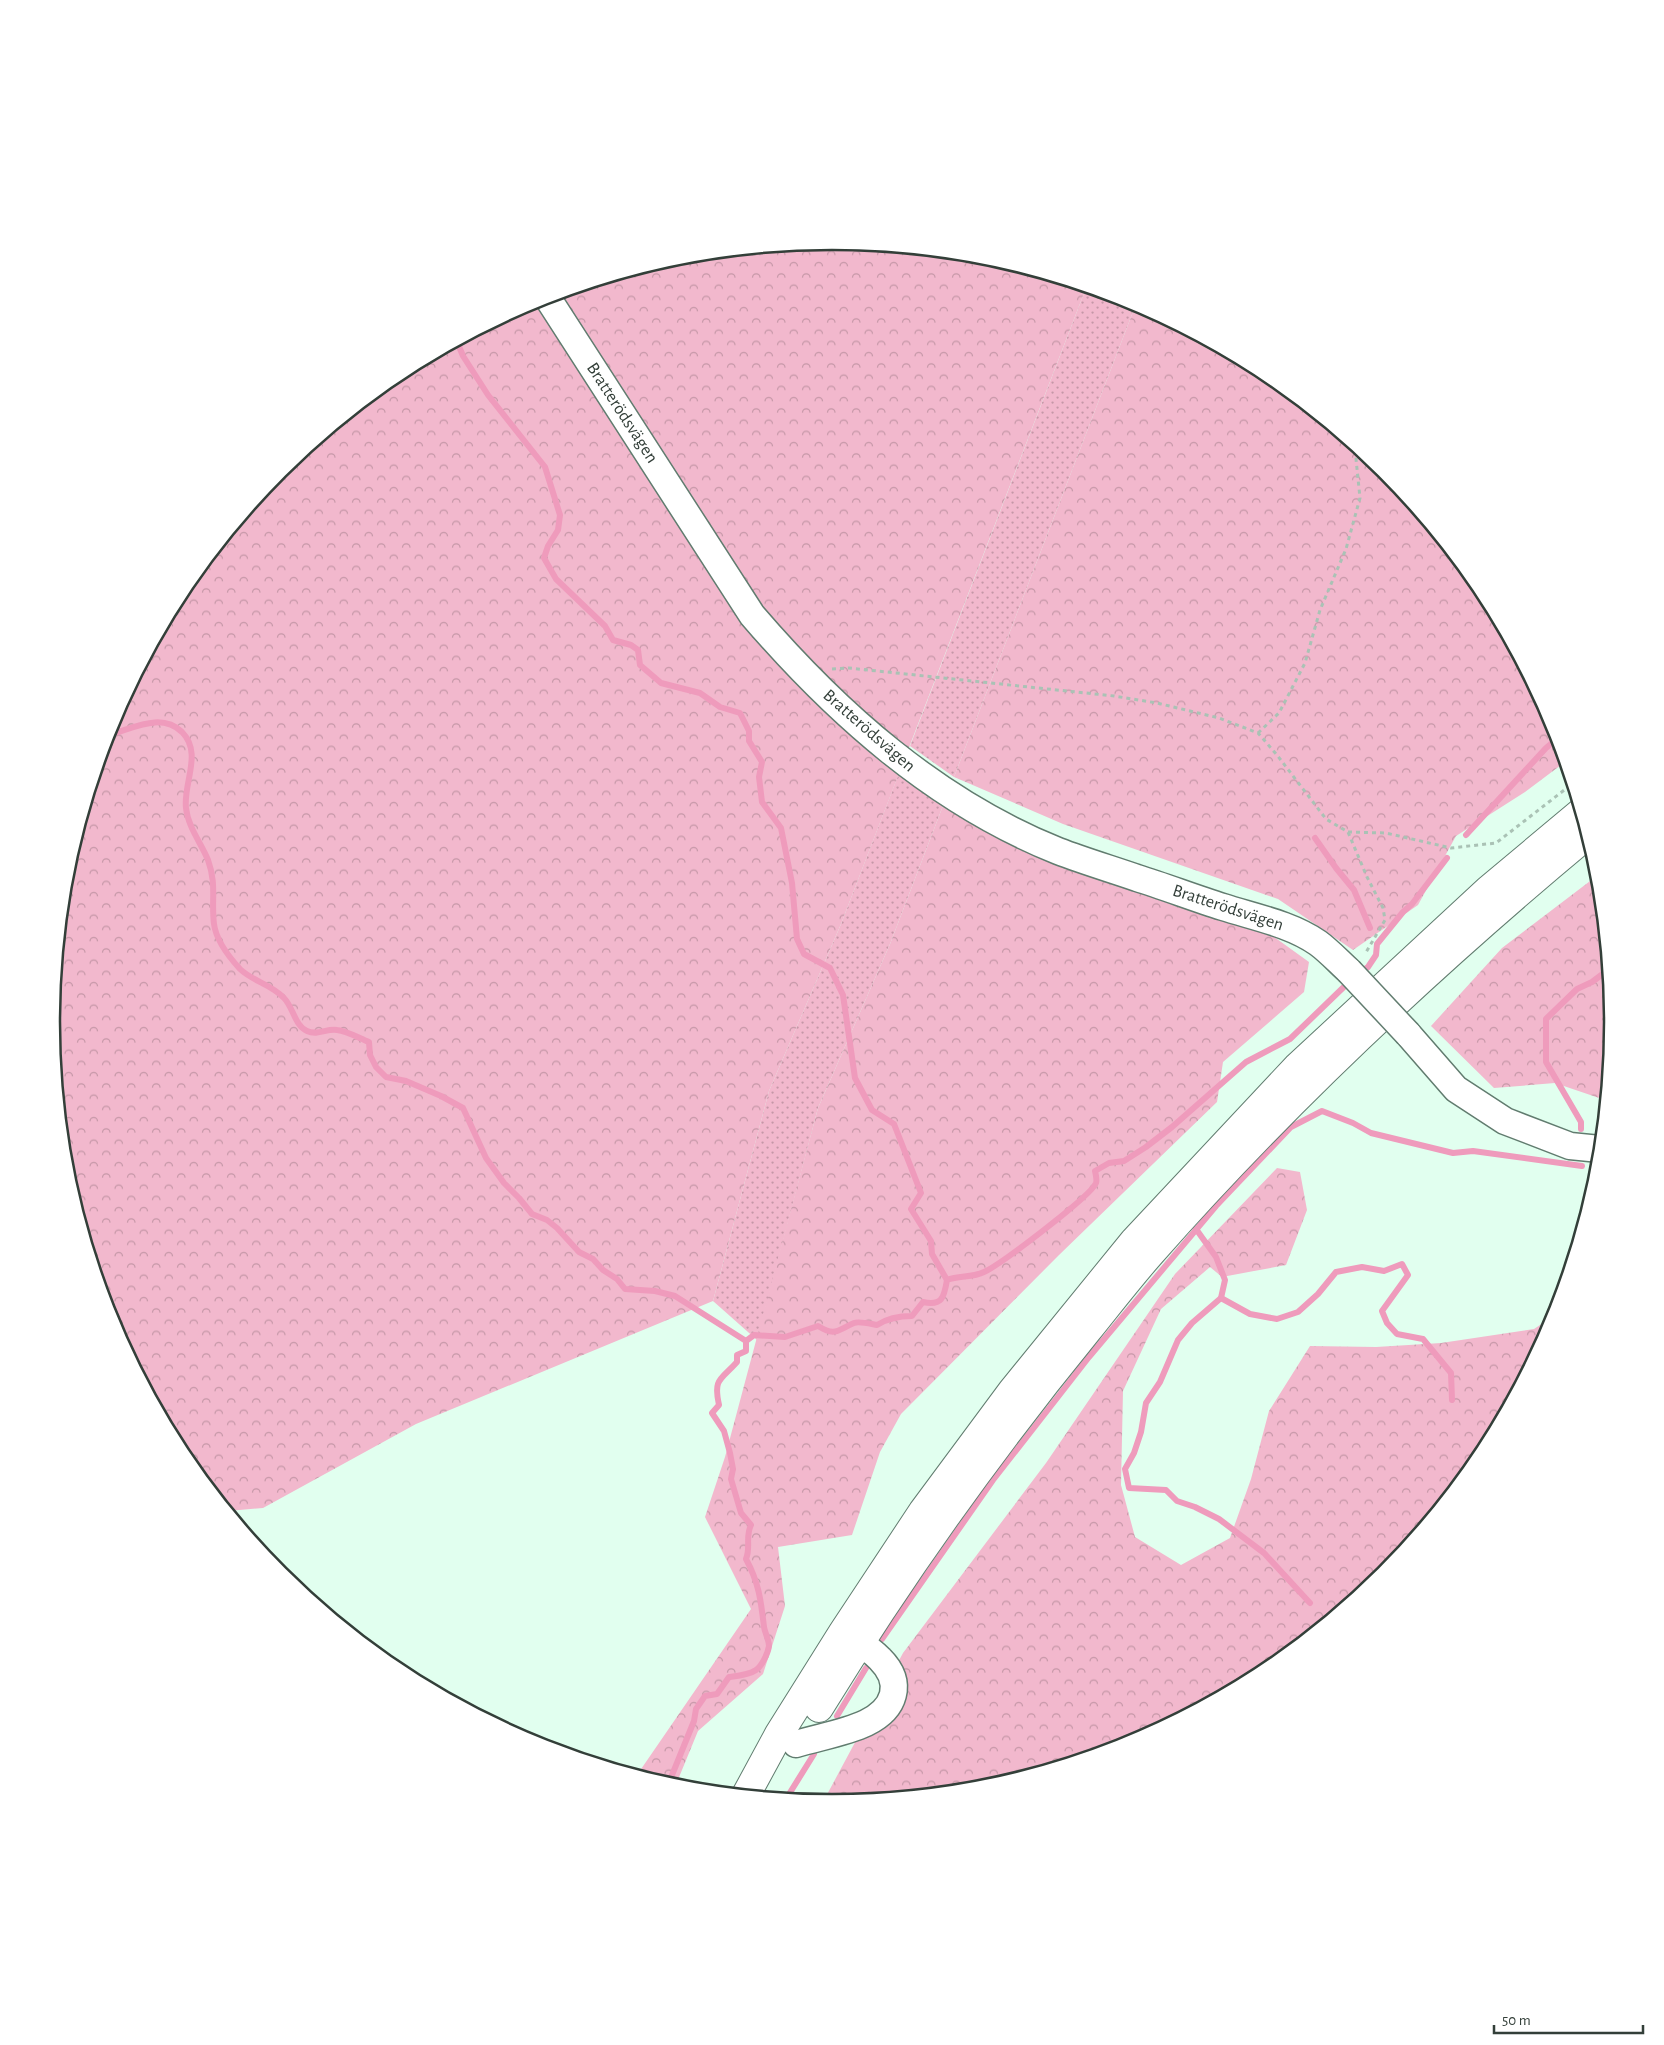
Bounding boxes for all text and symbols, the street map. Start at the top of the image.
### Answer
street label: Bratterödsvägen [583,360,661,466]
street label: Bratterödsvägen [819,686,919,776]
street label: Bratterödsvägen [1170,882,1286,934]
scale bar [1494,2002,1643,2034]
text: 50 m [1502,2013,1531,2028]

